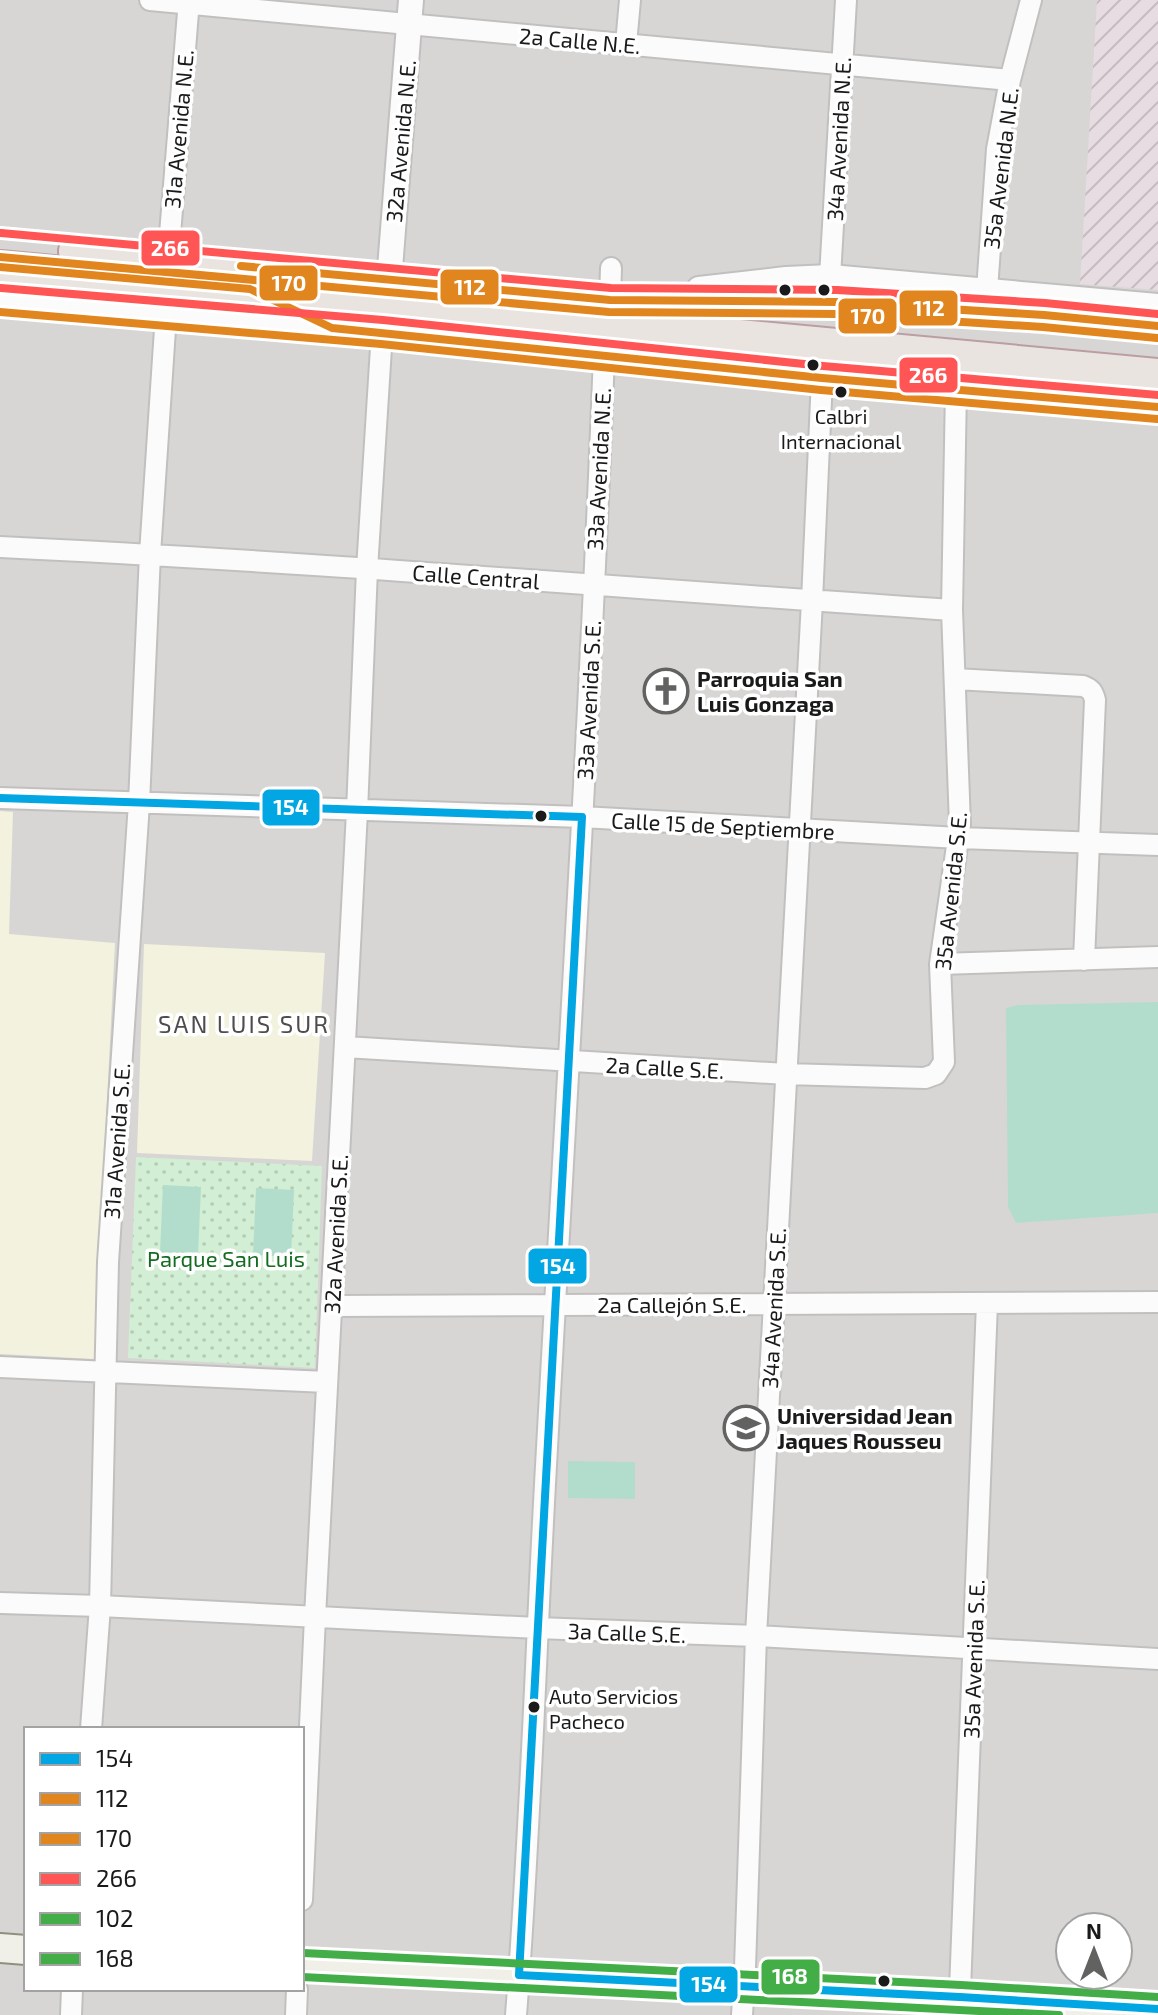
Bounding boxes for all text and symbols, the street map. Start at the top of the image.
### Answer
street label: 2a Calle N.E. [518,22,642,58]
street label: 31a Avenida N.E. [158,48,198,210]
street label: 34a Avenida N.E. [821,56,855,222]
street label: 32a Avenida N.E. [380,58,420,224]
street label: 35a Avenida N.E. [977,86,1023,250]
line badge: 266 [140,229,201,267]
text: 266 [151,234,189,260]
line badge: 170 [258,264,319,302]
line badge: 112 [439,268,500,306]
text: 170 [271,269,307,295]
text: 112 [454,273,486,299]
unlabelled marker [777,282,793,298]
unlabelled marker [816,282,832,298]
line badge: 112 [898,289,959,327]
text: 112 [913,294,945,320]
line badge: 170 [837,297,898,335]
text: 170 [850,302,886,328]
line badge: 266 [898,356,959,394]
unlabelled marker [805,357,821,373]
text: 266 [909,361,947,387]
marker: Calbri Internacional [833,384,849,400]
street label: 33a Avenida N.E. [581,387,615,551]
place label: Calbri Internacional [781,404,901,453]
street label: Calle Central [412,559,541,593]
street label: 33a Avenida S.E. [571,619,605,781]
place label: Parroquia San Luis Gonzaga [697,665,843,716]
church icon: Parroquia San Luis Gonzaga [642,667,690,715]
line badge: 154 [261,788,321,827]
text: 154 [273,793,309,819]
street label: Calle 15 de Septiembre [611,806,835,844]
unlabelled marker [533,808,549,824]
street label: 35a Avenida S.E. [929,810,971,972]
district label: SAN LUIS SUR [158,1009,330,1038]
street label: 2a Calle S.E. [605,1051,725,1083]
street label: 31a Avenida S.E. [98,1062,134,1220]
street label: 32a Avenida S.E. [318,1153,352,1315]
street label: 34a Avenida S.E. [756,1227,790,1389]
park label: Parque San Luis [147,1245,305,1271]
line badge: 154 [527,1247,588,1285]
text: 154 [540,1252,576,1278]
street label: 2a Callejón S.E. [597,1291,747,1318]
place label: Universidad Jean Jaques Rousseu [777,1402,953,1453]
school or university icon: Universidad Jean Jaques Rousseu [722,1404,770,1452]
street label: 35a Avenida S.E. [957,1579,989,1739]
street label: 3a Calle S.E. [567,1617,687,1647]
place label: Auto Servicios Pacheco [549,1684,678,1733]
marker: Auto Servicios Pacheco [526,1699,542,1715]
legend [24,1727,304,1991]
text: 154 [96,1743,133,1772]
text: 112 [96,1783,129,1812]
text: 170 [96,1823,132,1852]
text: 266 [96,1863,137,1892]
text: 102 [96,1903,134,1932]
north arrow [1054,1911,1134,1991]
text: N [1086,1917,1102,1943]
text: 168 [96,1943,134,1972]
line badge: 168 [760,1958,821,1996]
text: 168 [772,1962,808,1988]
line badge: 154 [678,1965,739,2004]
text: 154 [691,1970,727,1996]
unlabelled marker [876,1973,892,1989]

